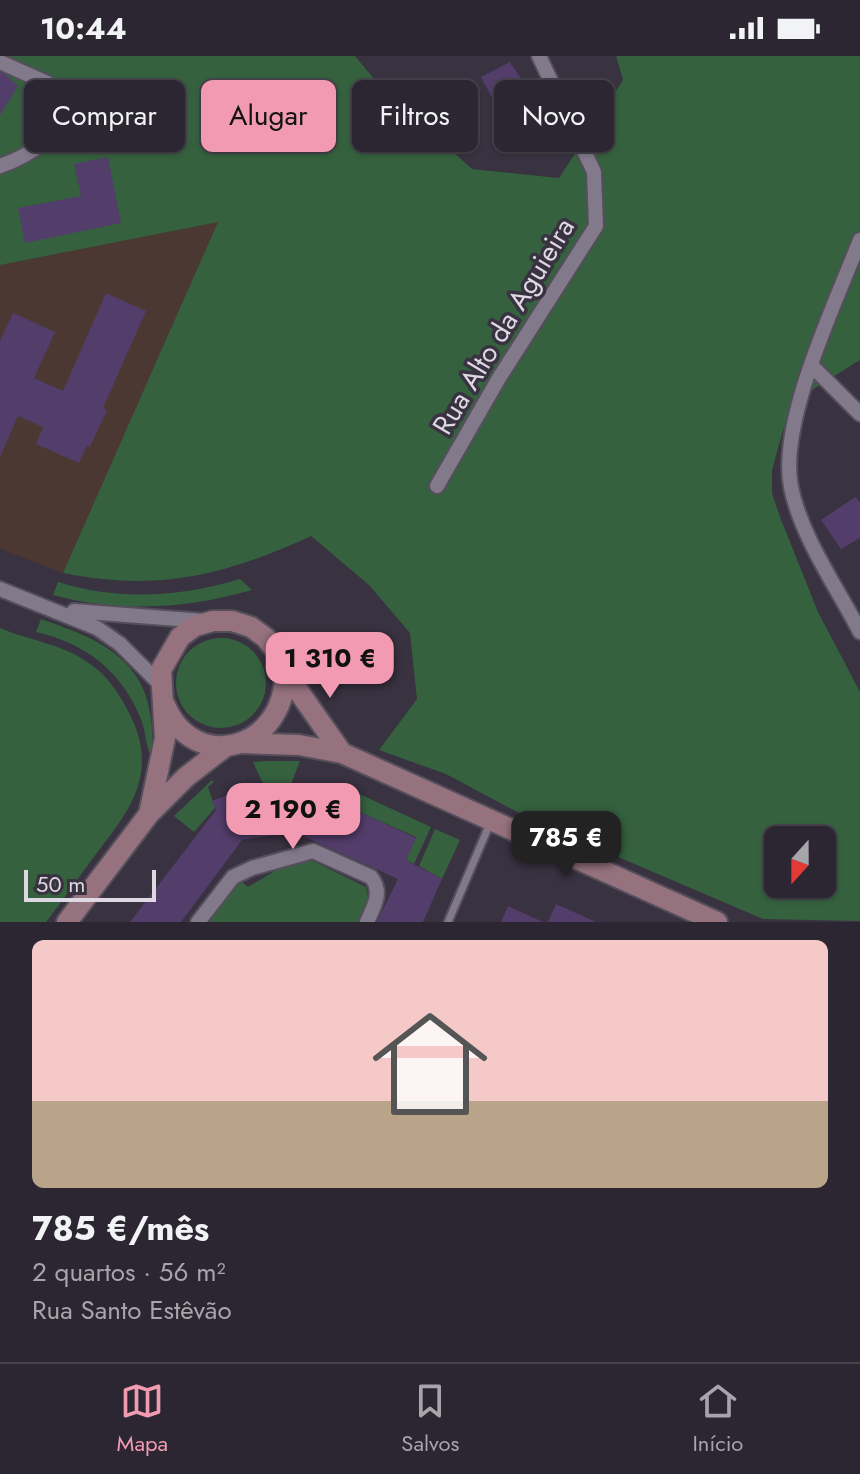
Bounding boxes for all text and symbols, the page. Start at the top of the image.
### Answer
text: 10:44 [40,7,127,50]
chip: Comprar [24,80,185,152]
chip: Alugar [201,80,336,152]
chip: Filtros [352,80,478,152]
chip: Novo [494,80,614,152]
street label: Rua Alto da Aguieira [422,210,585,443]
pin: 1 310 € [256,632,404,700]
text: 1 310 € [284,639,376,677]
pin: 2 190 € [219,783,367,851]
text: 2 190 € [244,790,342,828]
pin: 785 € [510,811,622,879]
text: 785 € [529,818,603,856]
north arrow [764,826,836,898]
map controls [764,826,836,898]
scale bar [24,866,156,902]
text: 50 m [36,868,85,900]
icon: home [358,992,502,1136]
text: 785 €/mês [32,1204,209,1253]
text: 2 quartos · 56 m² [32,1253,226,1291]
text: Rua Santo Estêvão [32,1291,232,1329]
tab: Mapa [117,1379,168,1459]
tab: Salvos [401,1379,459,1459]
tab: Início [692,1379,743,1459]

